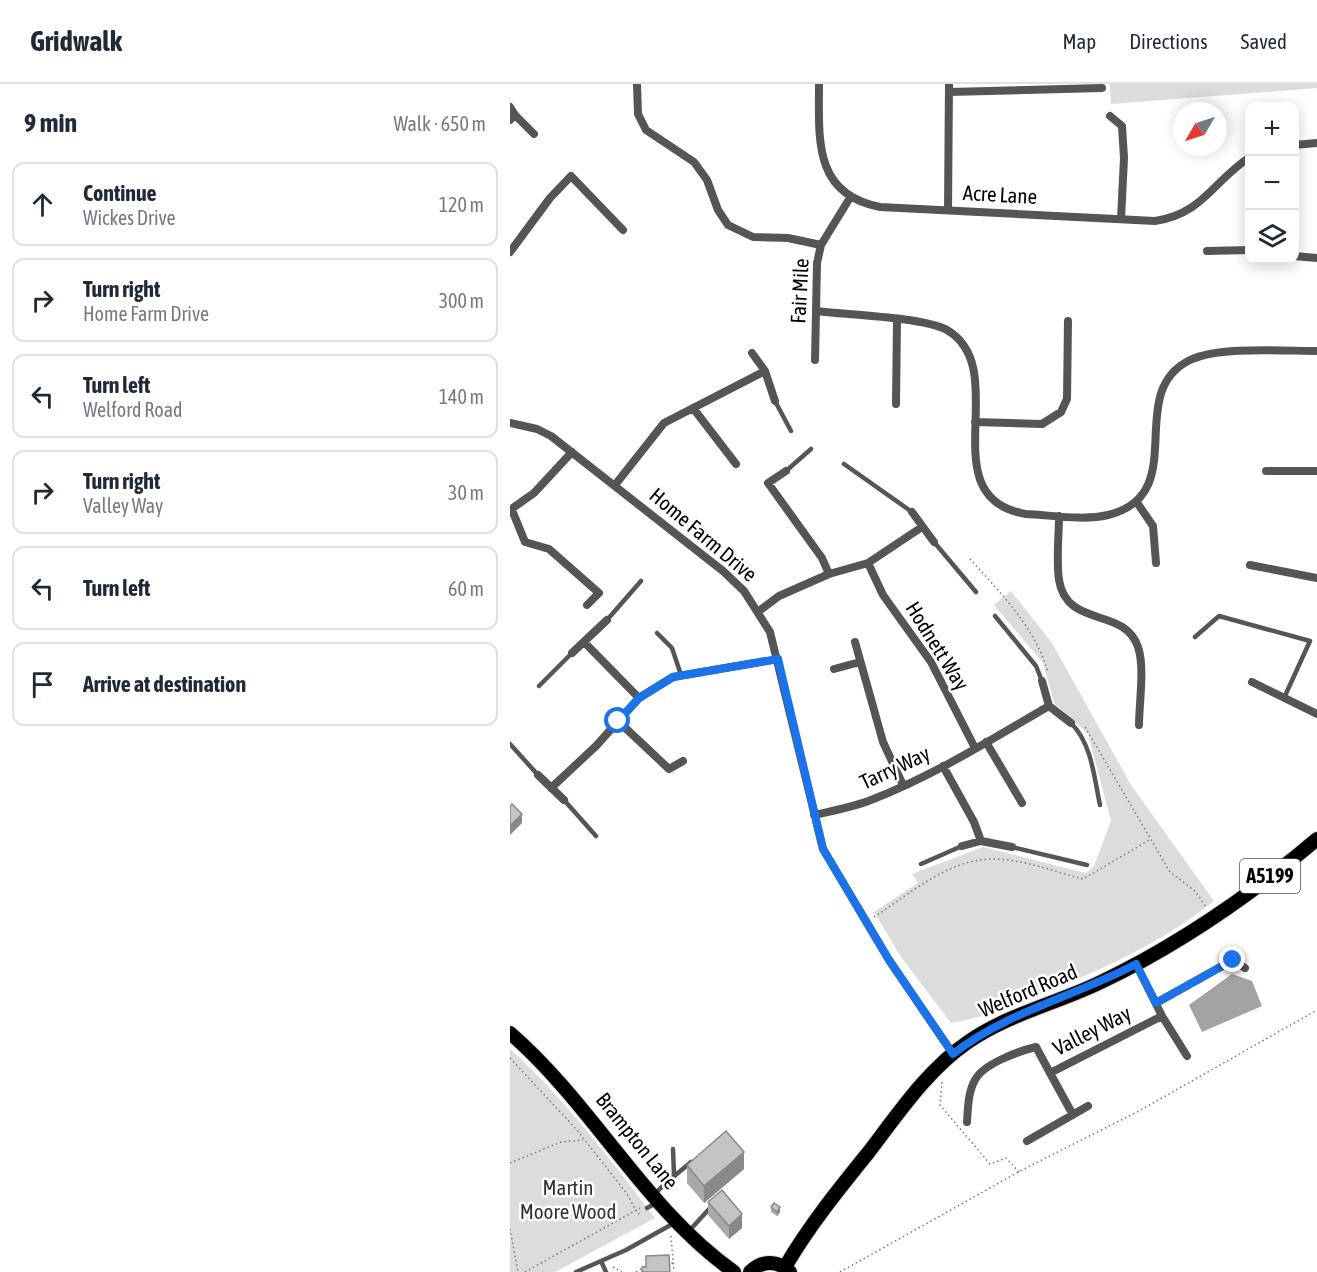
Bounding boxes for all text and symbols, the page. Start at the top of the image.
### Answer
text: Gridwalk [30,25,122,57]
text: Map [1062,29,1096,53]
text: Directions [1129,29,1208,53]
text: Saved [1241,29,1287,53]
north arrow [1173,102,1227,156]
map controls [1245,102,1299,264]
button: + [1245,102,1299,156]
text: 9 min [24,108,77,138]
text: Walk · 650 m [394,112,486,135]
button: − [1245,156,1299,210]
text: Continue [83,180,157,206]
street label: Acre Lane [962,180,1038,208]
icon: ahead [26,188,59,221]
text: 120 m [439,193,484,216]
text: Wickes Drive [83,206,176,229]
button: layers [1245,210,1299,264]
street label: Fair Mile [785,258,813,324]
text: Turn right [83,276,160,302]
icon: right [26,284,59,317]
text: 300 m [439,289,484,312]
text: Home Farm Drive [83,302,209,325]
text: Turn left [83,372,150,398]
icon: left [26,380,59,413]
text: 140 m [439,385,484,408]
text: Welford Road [83,398,183,421]
text: Turn right [83,468,160,494]
icon: right [26,476,59,509]
text: 30 m [448,481,484,504]
street label: Home Farm Drive [645,482,762,586]
text: Valley Way [83,494,163,517]
icon: left [26,572,59,605]
text: Turn left [83,575,150,601]
text: 60 m [448,577,484,600]
street label: Hodnett Way [901,597,975,694]
icon: arrive [26,668,59,701]
text: Arrive at destination [83,671,246,697]
route start [604,707,630,733]
street label: Tarry Way [856,740,934,794]
road number: A5199 [1240,859,1300,893]
route end [1219,946,1245,972]
street label: Welford Road [975,959,1080,1022]
street label: Valley Way [1049,1000,1135,1060]
street label: Brampton Lane [592,1087,684,1193]
park label: Martin Moore Wood [520,1175,616,1223]

